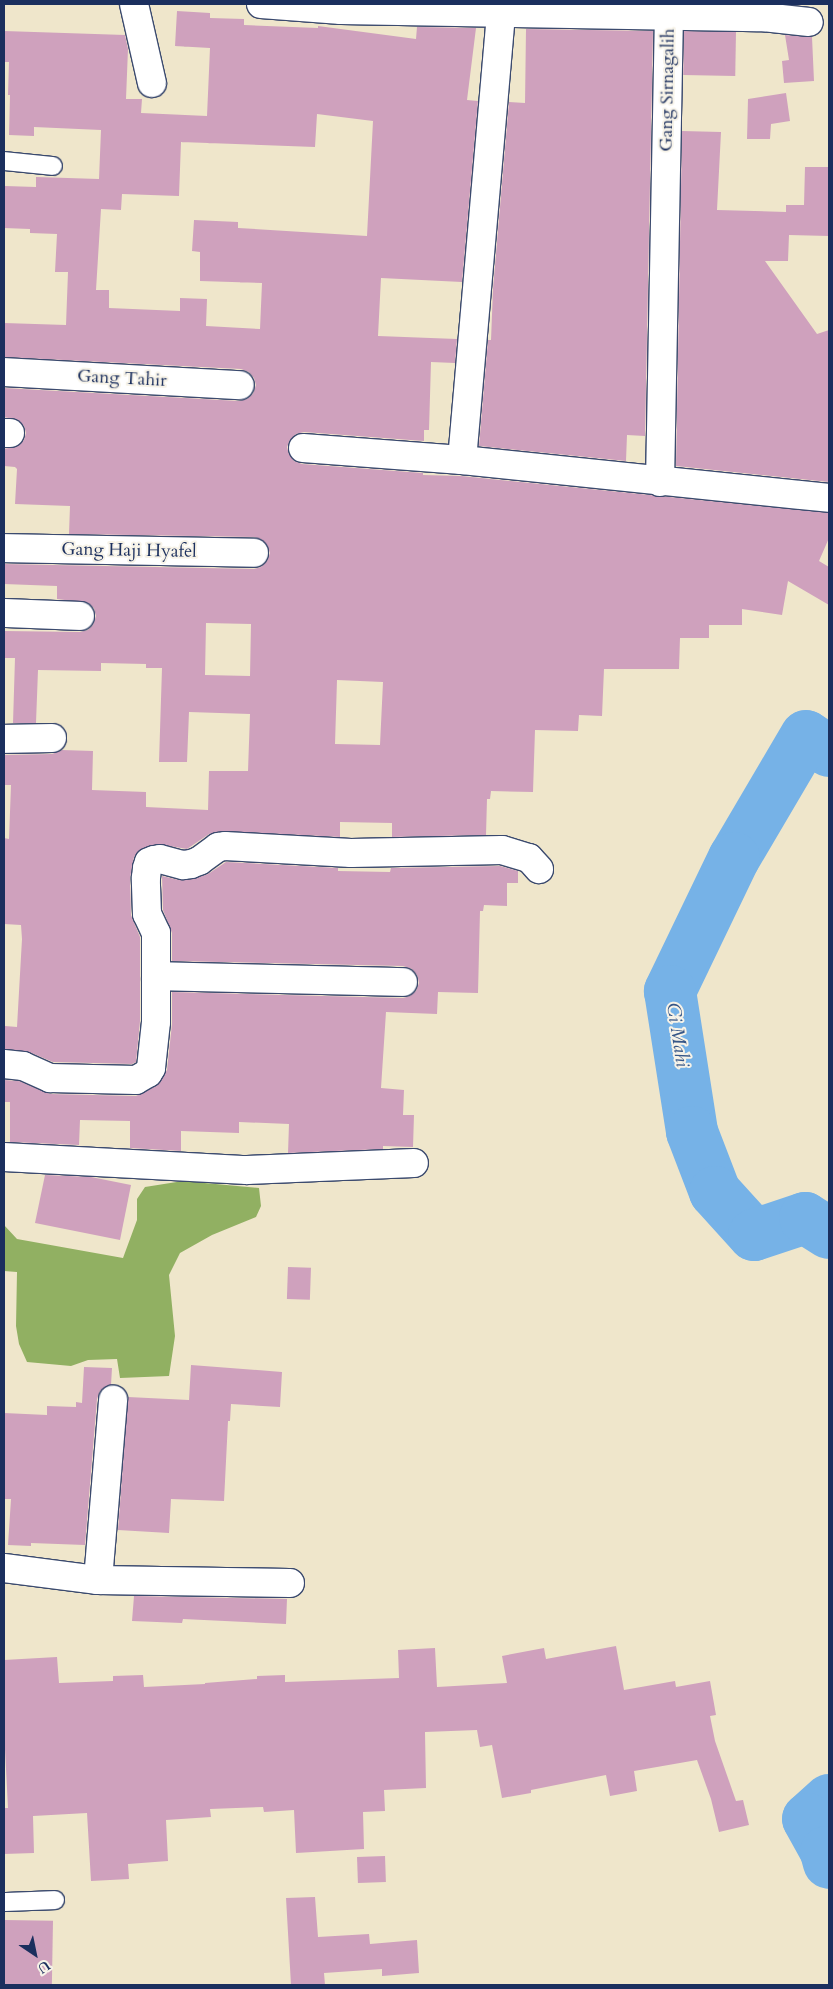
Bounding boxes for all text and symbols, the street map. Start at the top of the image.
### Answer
street label: Gang Sirnagalih [656,28,680,152]
street label: Gang Tahir [77,366,167,392]
street label: Gang Haji Hyafel [61,539,197,563]
water label: Ci Mahi [661,1001,693,1069]
north arrow [10,1929,60,1979]
text: U [34,1956,54,1978]

